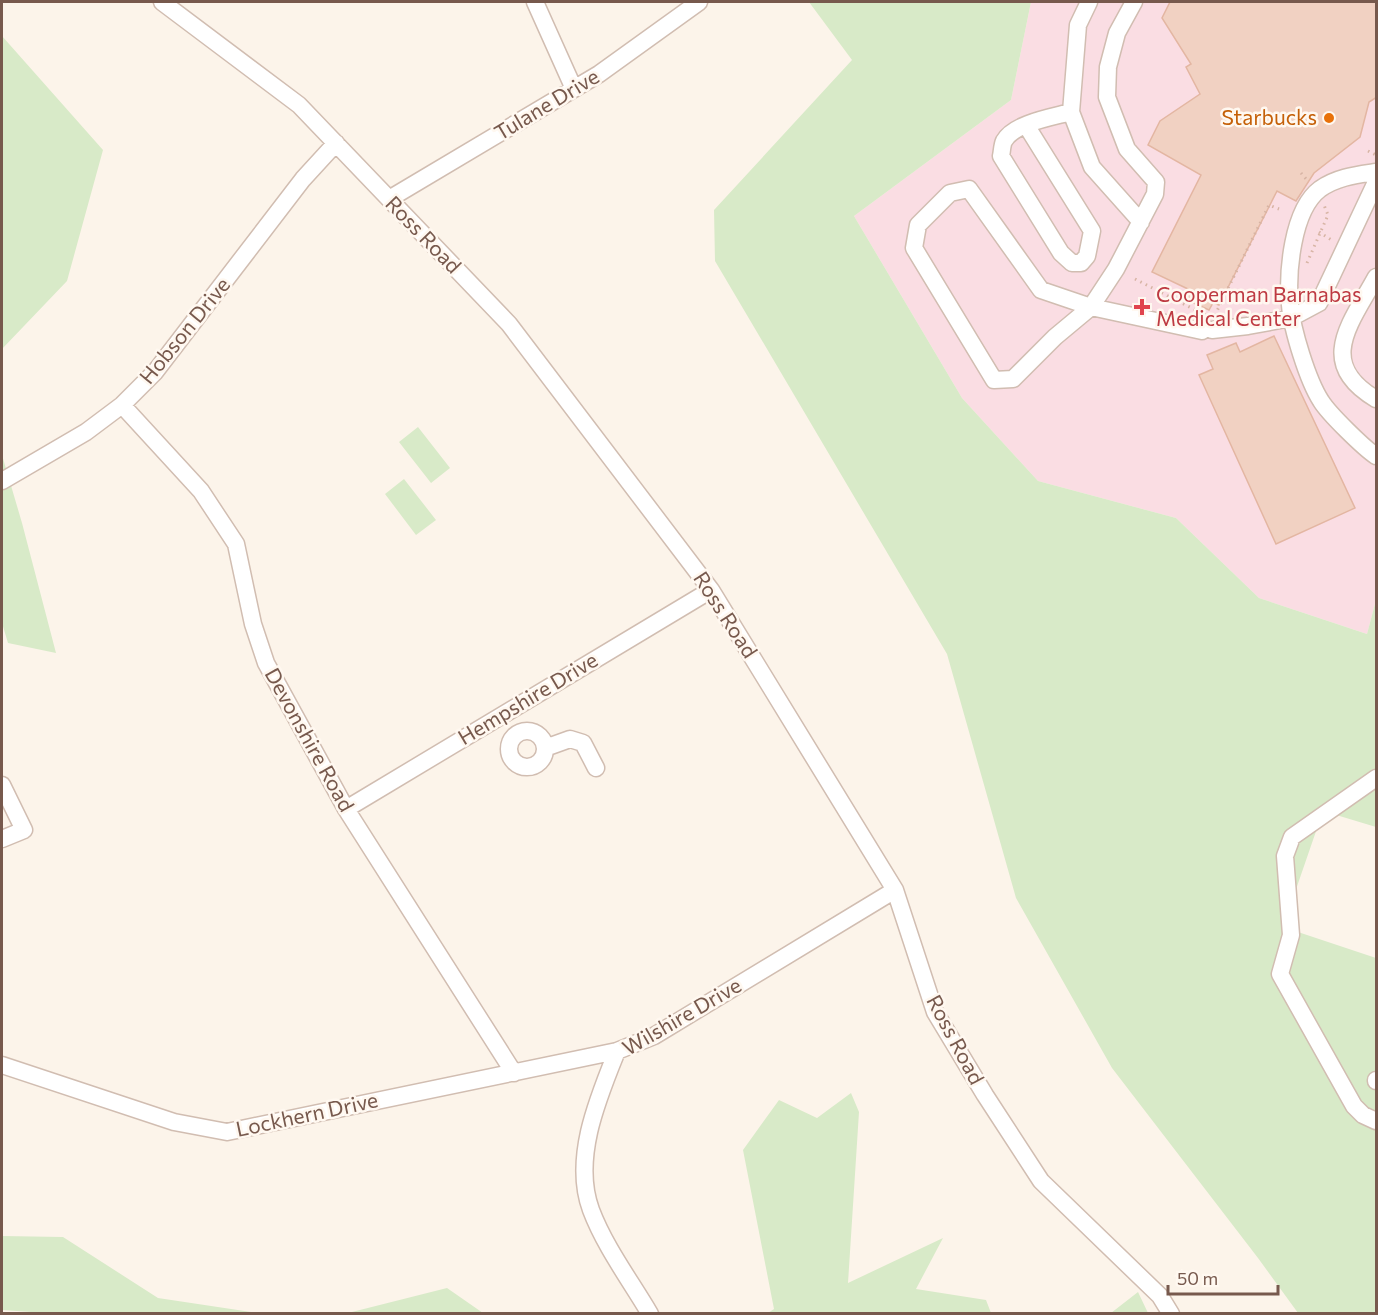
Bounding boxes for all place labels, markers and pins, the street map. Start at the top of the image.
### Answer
place label: Starbucks [1221,104,1317,129]
marker: Starbucks [1322,111,1336,125]
place label: Cooperman Barnabas Medical Center [1156,281,1362,330]
marker: Cooperman Barnabas Medical Center [1133,298,1151,316]

